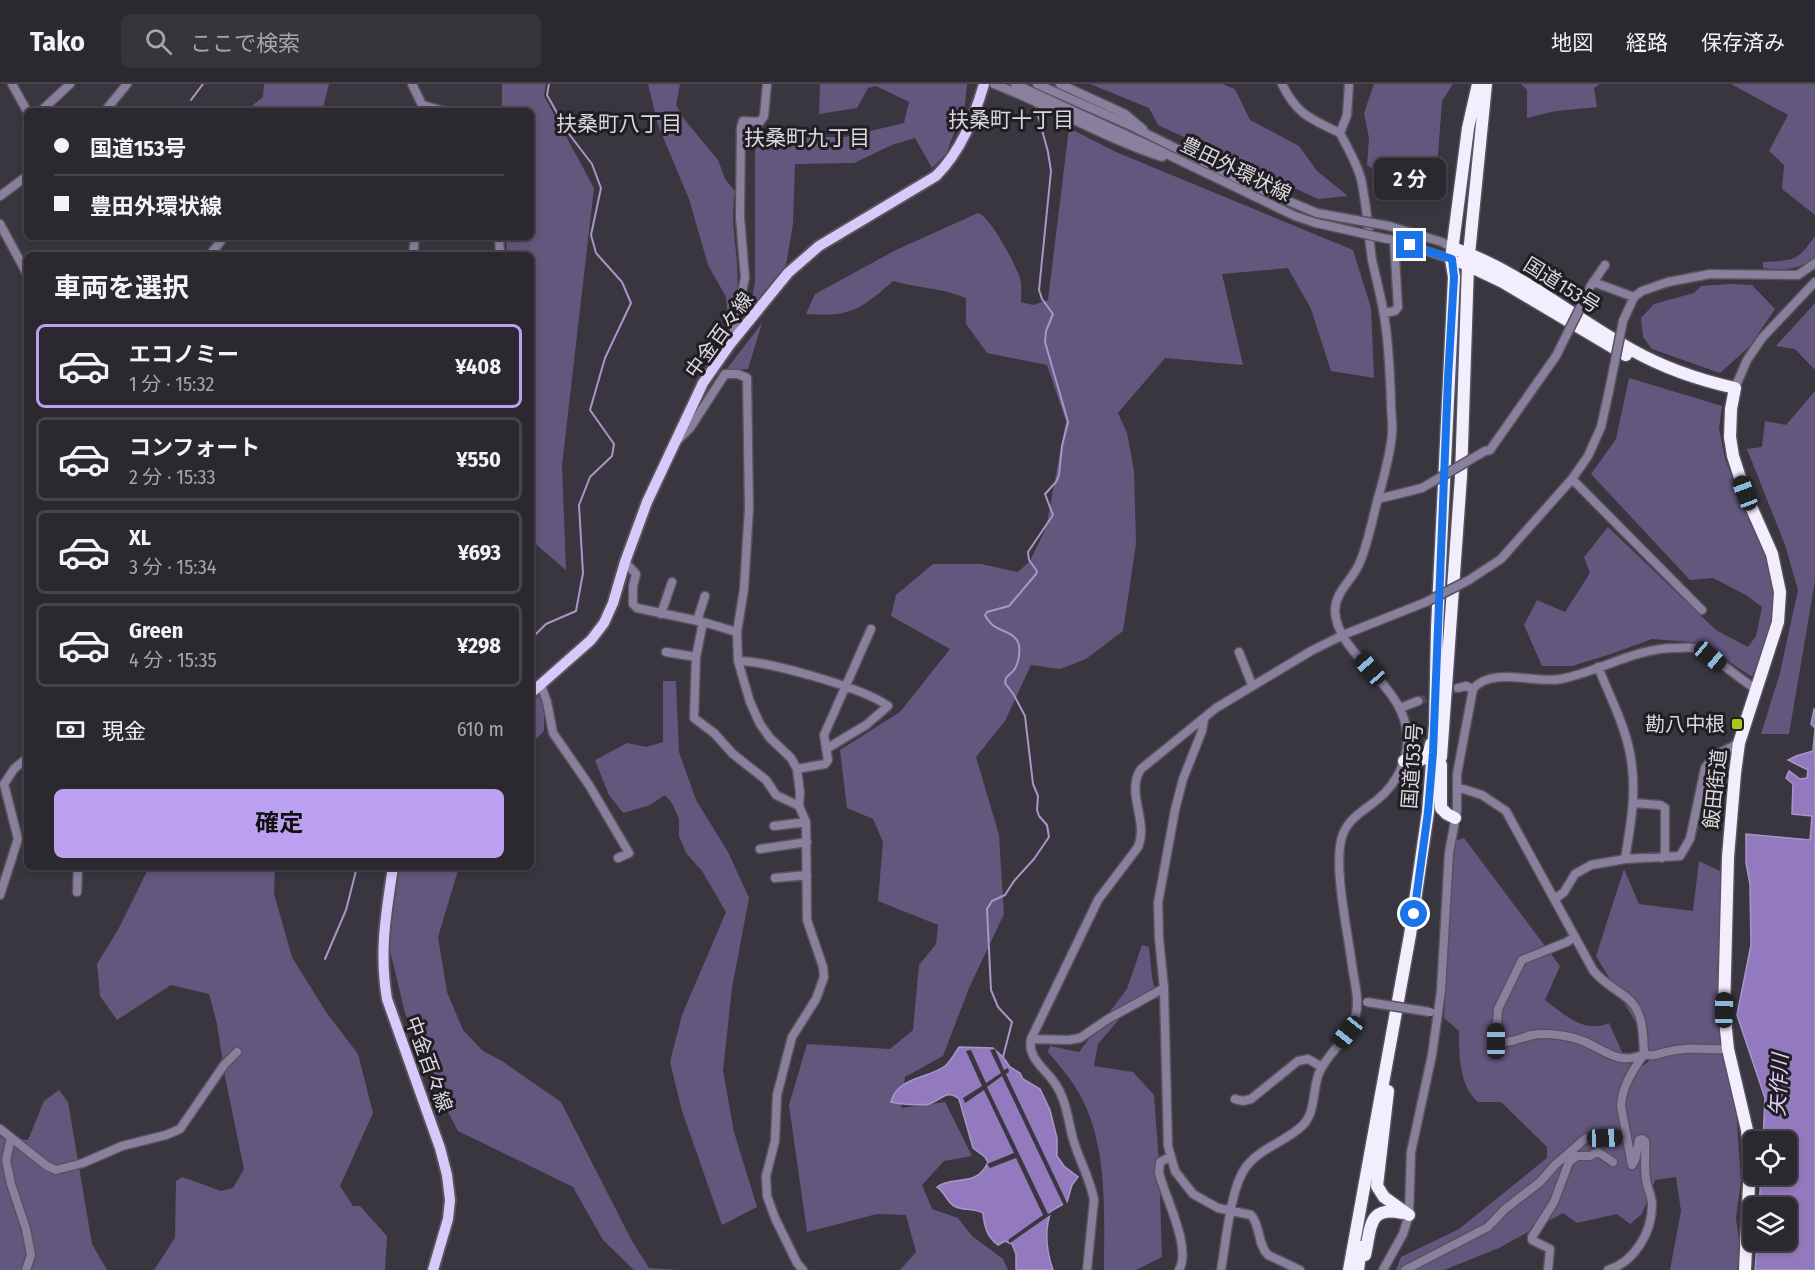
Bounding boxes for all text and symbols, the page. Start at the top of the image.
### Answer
search box [121,14,541,68]
text: Tako [30,25,85,58]
icon: search [142,25,175,58]
text: ここで検索 [190,30,300,57]
text: 地図 [1551,30,1593,56]
text: 経路 [1626,30,1668,56]
text: 保存済み [1701,30,1785,56]
district label: 扶桑町十丁目 [948,107,1074,133]
district label: 扶桑町八丁目 [556,111,682,137]
district label: 扶桑町九丁目 [744,125,870,151]
street label: 豊田外環状線 [1177,132,1295,206]
text: 国道153号 [90,135,186,162]
callout: 2 分 [1374,158,1446,200]
text: 2 分 [1393,167,1427,191]
text: 豊田外環状線 [90,193,222,220]
route end [1396,231,1423,258]
street label: 国道153号 [1519,252,1605,318]
text: 車両を選択 [54,272,189,304]
street label: 中金百々線 [680,287,758,383]
icon: car [57,339,111,393]
text: エコノミー [129,341,239,368]
text: ¥408 [455,353,501,380]
text: 1 分 · 15:32 [129,372,214,396]
icon: car [57,432,111,486]
text: コンフォート [129,434,260,461]
text: ¥550 [456,446,501,473]
text: 2 分 · 15:33 [129,465,216,489]
car [1730,473,1760,513]
text: XL [129,524,151,551]
icon: car [57,525,111,579]
text: ¥693 [458,539,501,566]
text: 3 分 · 15:34 [129,555,216,579]
text: Green [129,617,183,644]
icon: car [57,618,111,672]
text: ¥298 [457,632,501,659]
car [1690,638,1730,674]
text: 4 分 · 15:35 [129,648,217,672]
car [1351,650,1389,688]
place label: 勘八中根 [1645,712,1725,736]
icon: cash [54,713,87,746]
text: 610 m [457,717,504,741]
marker: 勘八中根 [1730,717,1744,731]
text: 現金 [102,718,146,745]
street label: 国道153号 [1397,722,1427,810]
street label: 飯田街道 [1699,748,1731,830]
button: 確定 [54,789,504,858]
route start [1400,900,1427,927]
car [1715,992,1733,1028]
car [1330,1012,1366,1052]
street label: 中金百々線 [401,1013,457,1115]
car [1487,1023,1505,1059]
water label: 矢作川 [1764,1051,1794,1117]
car [1587,1128,1623,1148]
map controls [1743,1131,1797,1251]
button: locate [1743,1131,1797,1185]
button: layers [1743,1197,1797,1251]

